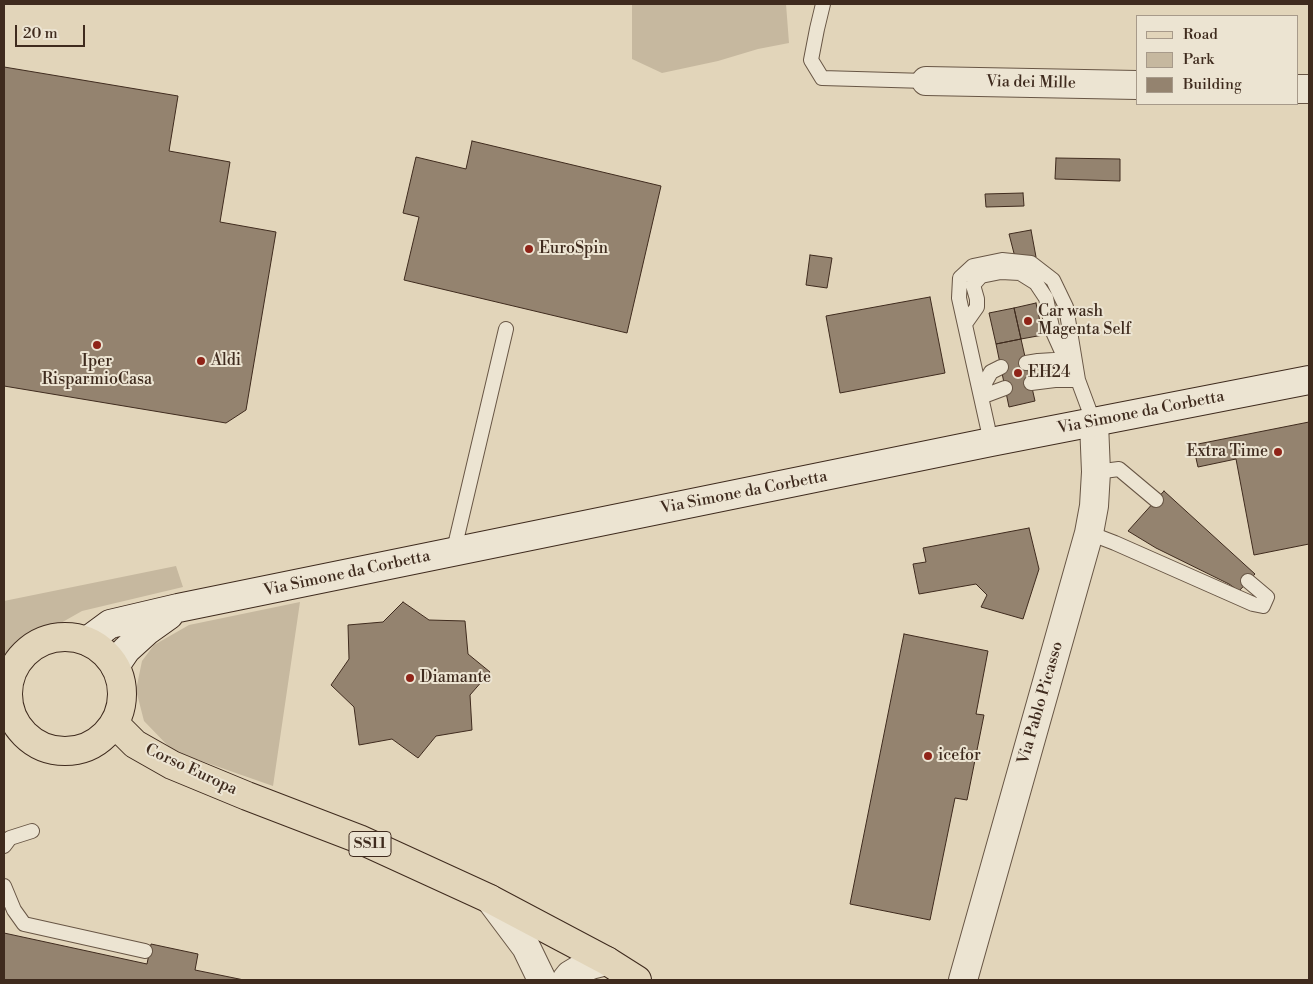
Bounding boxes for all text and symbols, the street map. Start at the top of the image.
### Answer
scale bar [18,15,88,47]
legend [1136,15,1298,105]
text: 20 m [23,24,58,43]
text: Road [1183,25,1218,44]
text: Park [1183,50,1214,69]
street label: Via dei Mille [986,73,1076,93]
text: Building [1183,75,1242,94]
place label: EuroSpin [539,239,608,259]
marker: EuroSpin [523,243,535,255]
place label: Car wash Magenta Self [1038,302,1131,340]
marker: Car wash Magenta Self [1022,315,1034,327]
marker: Iper RisparmioCasa [91,339,103,351]
place label: Aldi [211,351,241,371]
place label: Iper RisparmioCasa [42,352,152,390]
marker: Aldi [195,355,207,367]
place label: EH24 [1028,363,1071,383]
marker: EH24 [1012,367,1024,379]
street label: Via Simone da Corbetta [1056,387,1226,439]
place label: Extra Time [1186,442,1268,462]
marker: Extra Time [1272,446,1284,458]
street label: Via Simone da Corbetta [659,467,829,519]
street label: Via Simone da Corbetta [262,547,432,601]
street label: Via Pablo Picasso [1014,639,1068,767]
place label: Diamante [420,668,491,688]
marker: Diamante [404,672,416,684]
street label: Corso Europa [142,740,240,800]
place label: icefor [938,746,981,766]
marker: icefor [922,750,934,762]
road number: SS11 [349,832,391,856]

